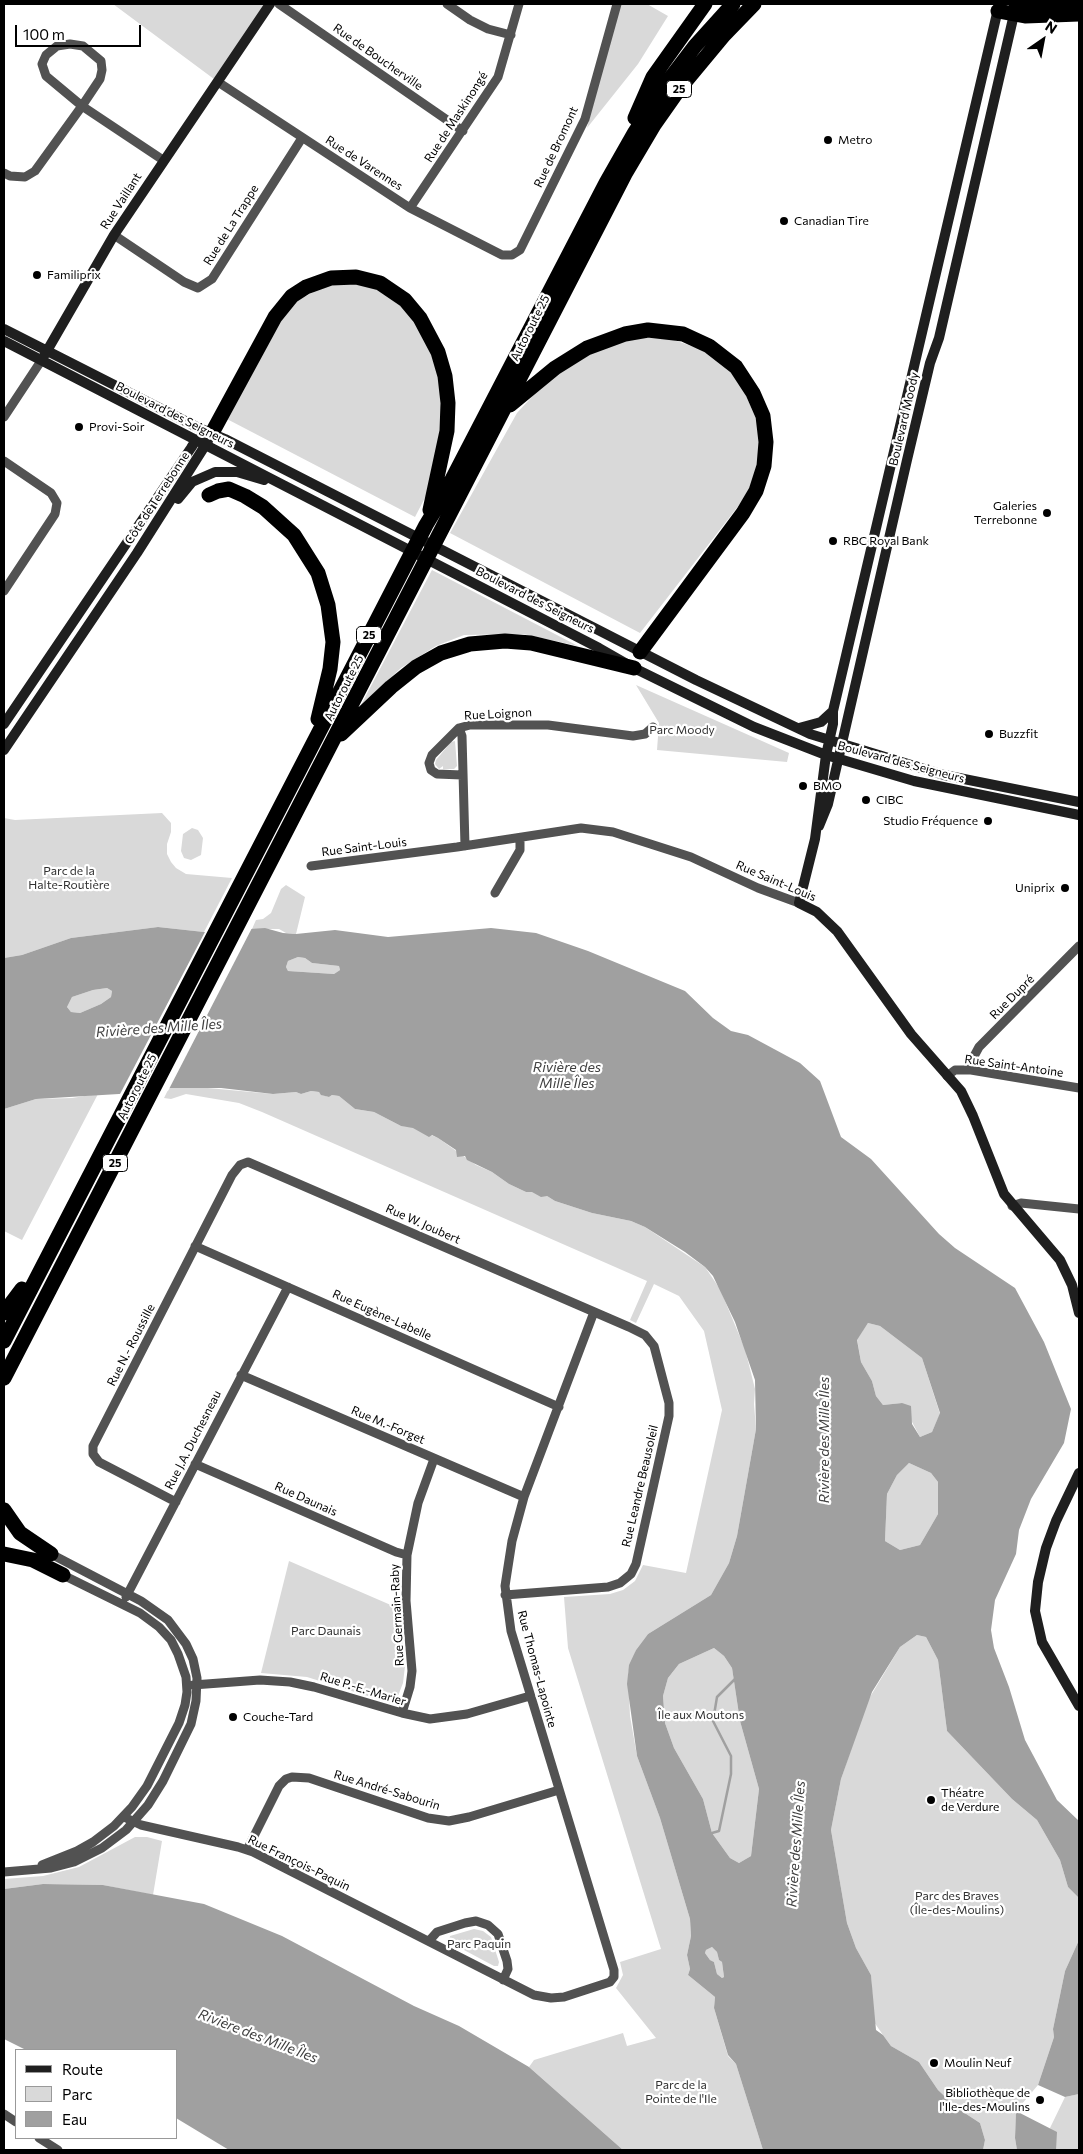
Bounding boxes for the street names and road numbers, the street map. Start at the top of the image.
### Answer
street label: Rue de Boucherville [330,21,426,93]
street label: Rue de Maskinongé [421,69,491,165]
road number: 25 [666,80,692,98]
street label: Rue de Bromont [531,104,581,190]
street label: Rue de Varennes [323,133,405,193]
street label: Rue Vaillant [97,170,145,232]
street label: Rue de La Trappe [200,182,262,268]
street label: Autoroute 25 [507,293,553,363]
street label: Boulevard Moody [886,371,922,467]
street label: Boulevard des Seigneurs [113,379,237,451]
street label: Côte de Terrebonne [122,449,192,547]
street label: Boulevard des Seigneurs [473,564,597,636]
road number: 25 [356,626,382,644]
street label: Autoroute 25 [321,653,367,723]
street label: Rue Loignon [464,705,532,723]
street label: Boulevard des Seigneurs [836,738,966,786]
street label: Rue Saint-Louis [321,835,407,859]
street label: Rue Saint-Louis [734,858,818,904]
street label: Rue Dupré [987,972,1037,1022]
street label: Autoroute 25 [114,1052,160,1122]
street label: Rue Saint-Antoine [964,1052,1064,1080]
road number: 25 [102,1154,128,1172]
street label: Rue W. Joubert [383,1201,463,1247]
street label: Rue Eugène-Labelle [330,1287,434,1343]
street label: Rue N.- Roussille [104,1301,158,1389]
street label: Rue J.A. Duchesneau [162,1388,224,1492]
street label: Rue M.-Forget [349,1403,427,1447]
street label: Rue Leandre Beausoleil [619,1423,661,1549]
street label: Rue Daunais [273,1479,339,1519]
street label: Rue Germain-Raby [387,1563,407,1667]
street label: Rue Thomas-Lapointe [514,1609,560,1729]
street label: Rue P.-E.-Marier [318,1669,408,1709]
street label: Rue André-Sabourin [332,1767,442,1813]
street label: Rue François-Paquin [245,1832,353,1894]

